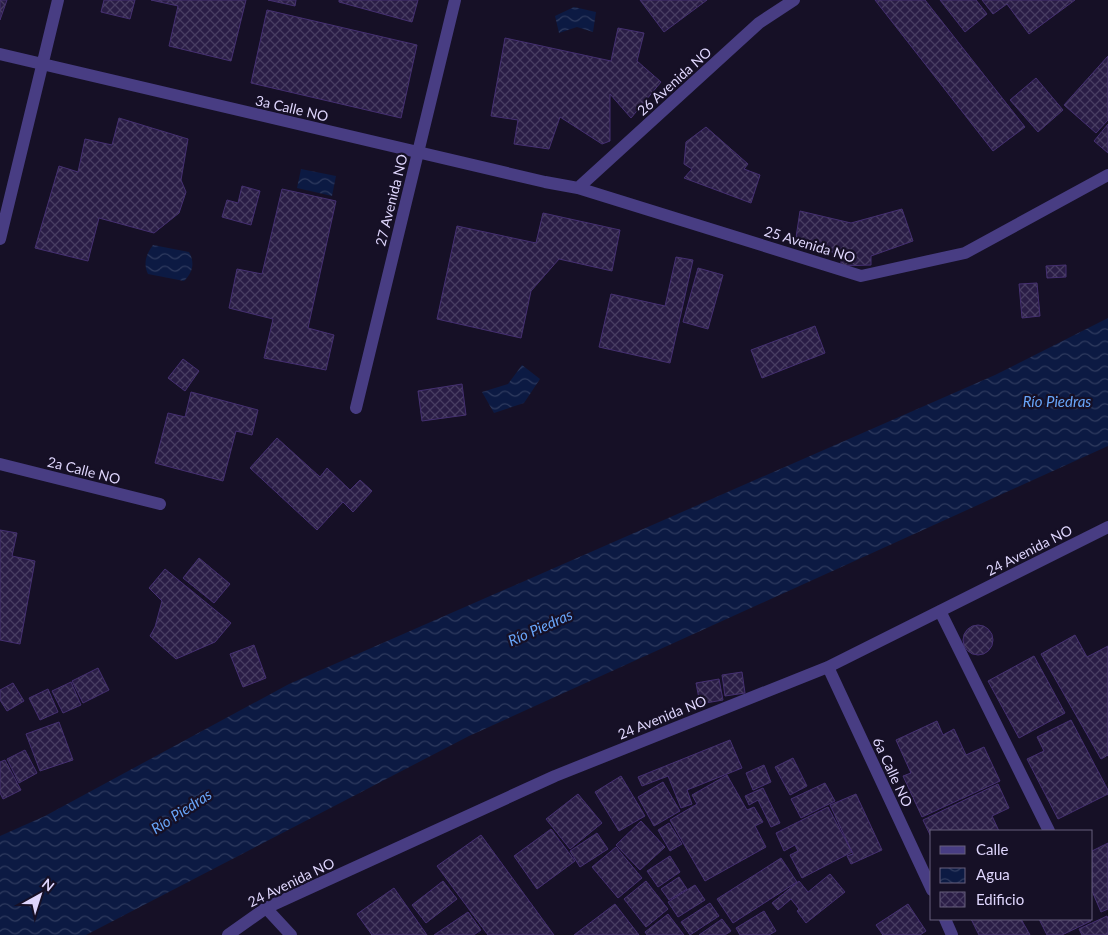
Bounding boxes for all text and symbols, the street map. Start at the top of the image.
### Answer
street label: 26 Avenida NO [633,43,715,119]
street label: 3a Calle NO [254,91,330,125]
street label: 27 Avenida NO [371,152,411,248]
street label: 25 Avenida NO [762,222,858,266]
water label: Río Piedras [1023,392,1091,410]
street label: 2a Calle NO [46,453,122,487]
street label: 24 Avenida NO [983,521,1075,579]
water label: Río Piedras [505,605,575,649]
street label: 24 Avenida NO [615,691,709,743]
street label: 6a Calle NO [870,735,916,809]
water label: Río Piedras [147,785,215,837]
legend [930,830,1093,920]
text: Calle [976,840,1009,858]
street label: 24 Avenida NO [245,854,337,910]
text: Agua [976,865,1010,883]
north arrow [15,870,65,920]
text: N [39,875,58,895]
text: Edificio [976,890,1024,908]

